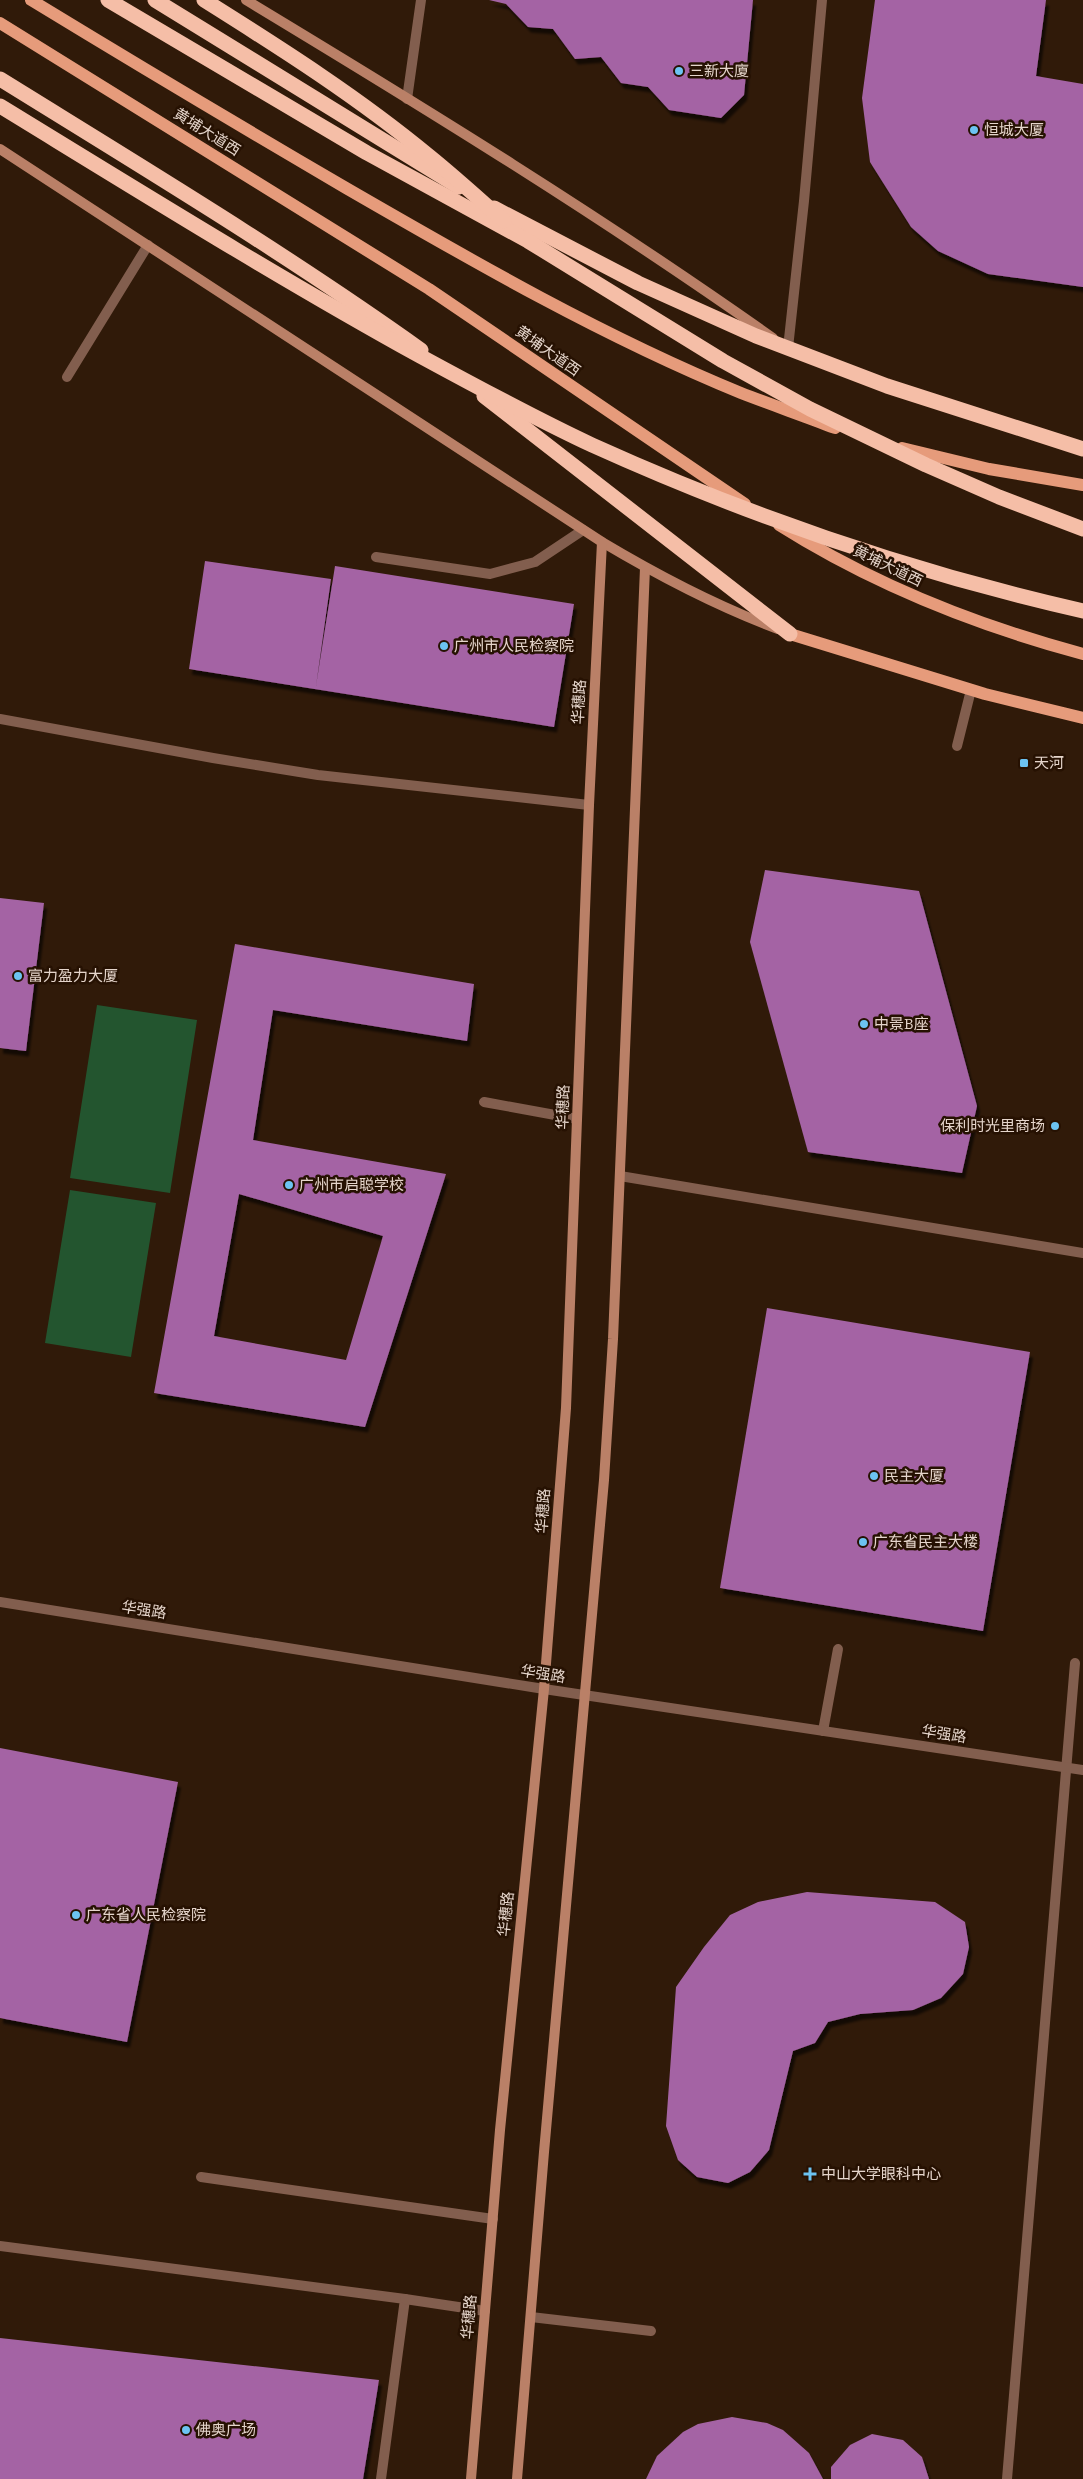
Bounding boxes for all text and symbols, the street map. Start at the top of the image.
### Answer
place label: 三新大廈 [689,62,749,80]
marker: 三新大廈 [673,65,685,77]
street label: 黄埔大道西 [170,104,244,160]
place label: 恒城大厦 [984,121,1044,139]
marker: 恒城大厦 [968,124,980,136]
street label: 黄埔大道西 [512,322,584,380]
street label: 黄埔大道西 [850,541,926,591]
place label: 广州市人民检察院 [454,637,574,655]
marker: 广州市人民检察院 [438,640,450,652]
street label: 华穗路 [569,679,589,725]
place label: 天河 [1034,754,1064,772]
marker: 天河 [1018,757,1030,769]
place label: 富力盈力大厦 [28,967,118,985]
marker: 富力盈力大厦 [12,970,24,982]
place label: 中景B座 [874,1015,929,1033]
marker: 中景B座 [858,1018,870,1030]
street label: 华穗路 [553,1084,573,1130]
place label: 保利时光里商场 [940,1117,1045,1135]
marker: 保利时光里商场 [1049,1120,1061,1132]
place label: 广州市启聪学校 [299,1176,404,1194]
marker: 广州市启聪学校 [283,1179,295,1191]
place label: 民主大厦 [884,1467,944,1485]
marker: 民主大厦 [868,1470,880,1482]
street label: 华穗路 [532,1488,554,1534]
place label: 广东省民主大楼 [873,1533,978,1551]
marker: 广东省民主大楼 [857,1536,869,1548]
street label: 华强路 [120,1598,168,1622]
street label: 华强路 [519,1662,567,1686]
street label: 华强路 [920,1722,968,1746]
street label: 华穗路 [495,1891,517,1937]
place label: 广东省人民检察院 [86,1906,206,1924]
marker: 广东省人民检察院 [70,1909,82,1921]
place label: 中山大学眼科中心 [821,2165,941,2183]
marker: 中山大学眼科中心 [803,2167,817,2181]
street label: 华穗路 [458,2294,480,2340]
place label: 佛奥广场 [196,2421,256,2439]
marker: 佛奥广场 [180,2424,192,2436]

